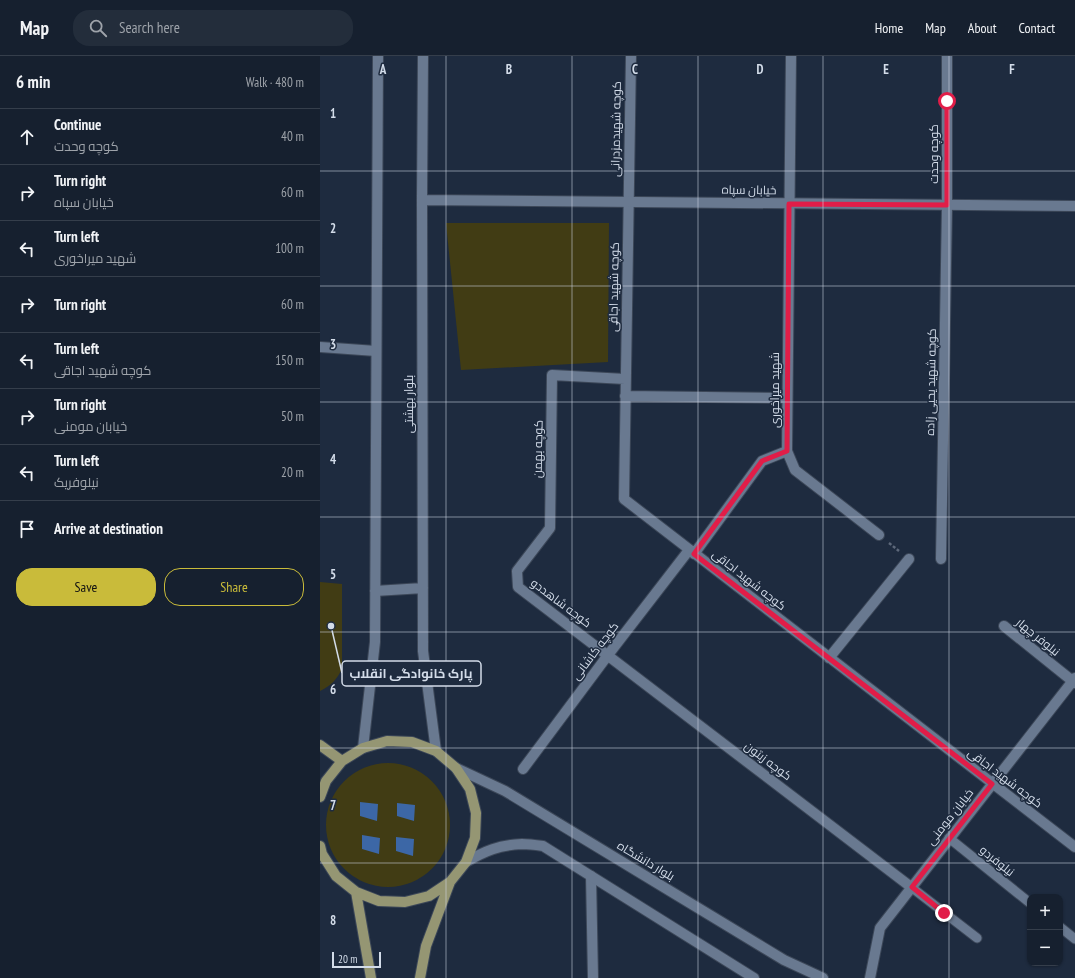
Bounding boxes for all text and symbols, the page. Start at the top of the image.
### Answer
search box [73,10,353,46]
text: Map [20,16,49,40]
icon: search [87,17,109,39]
text: Search here [119,18,180,37]
text: Home [875,19,903,37]
text: Map [925,19,946,37]
text: About [968,19,997,37]
text: Contact [1019,19,1055,37]
text: A [379,61,387,78]
text: B [506,61,512,78]
text: C [632,61,638,78]
text: D [757,61,764,78]
text: E [883,61,889,78]
text: F [1009,61,1015,78]
text: 6 min [16,71,50,93]
text: Walk · 480 m [246,74,304,91]
street label: کوچه شهیدمزدرانی [607,81,626,177]
route start [938,92,956,110]
text: 1 [330,105,336,122]
text: Continue [54,115,101,134]
street label: کوچه وحدت [926,124,943,184]
icon: ahead [16,126,38,148]
text: 40 m [281,128,304,145]
text: کوچه وحدت [54,138,119,155]
text: Turn right [54,171,106,190]
icon: right [16,182,38,204]
street label: خیابان سپاه [721,182,777,198]
text: 60 m [281,184,304,201]
text: خیابان سپاه [54,194,114,211]
text: 2 [330,220,336,237]
text: Turn left [54,227,99,246]
icon: left [16,238,38,260]
text: 100 m [275,240,304,257]
street label: کوچه شهید اجاقی [605,242,624,332]
text: شهید میراخوری [54,250,136,267]
icon: right [16,294,38,316]
text: Turn right [54,295,106,314]
text: 60 m [281,296,304,313]
street label: کوچه شهید یحیی زاده [922,328,941,436]
text: 3 [330,336,336,353]
text: Turn left [54,339,99,358]
icon: left [16,350,38,372]
text: 150 m [275,352,304,369]
street label: شهید میراخوری [767,352,782,428]
text: کوچه شهید اجاقی [54,362,151,379]
street label: بلوار بهشتی [401,375,416,433]
text: Turn right [54,395,106,414]
icon: right [16,406,38,428]
text: 50 m [281,408,304,425]
text: خیابان مومنی [54,418,127,435]
street label: کوچه بهمن [529,420,548,478]
text: Turn left [54,451,99,470]
text: 4 [330,451,337,468]
icon: left [16,462,38,484]
text: 20 m [281,464,304,481]
text: نیلوفریک [54,474,99,491]
icon: arrive [16,518,38,540]
text: Arrive at destination [54,519,163,538]
street label: کوچه شهید اجاقی [708,546,789,615]
text: 5 [330,566,336,583]
button: Save [16,568,156,606]
button: Share [164,568,304,606]
street label: کوچه شاهددو [527,575,595,632]
street label: نیلوفر چهار [1011,614,1063,660]
street label: کوچه کاشانی [568,619,623,684]
callout: پارک خانوادگی انقلاب [342,661,481,686]
text: پارک خانوادگی انقلاب [349,665,473,683]
text: 6 [330,681,336,698]
street label: کوچه زیتون [740,738,795,785]
street label: کوچه شهید اجاقی [964,745,1046,812]
street label: خیابان مومنی [923,785,976,848]
text: 7 [330,797,336,814]
street label: بلوار دانشگاه [615,838,678,884]
street label: نیلوفردو [977,842,1018,879]
map controls [1027,894,1063,966]
button: + [1027,894,1063,930]
route end [935,904,953,922]
text: 8 [330,912,336,929]
button: − [1027,930,1063,966]
scale bar [332,950,381,969]
text: 20 m [338,952,357,966]

